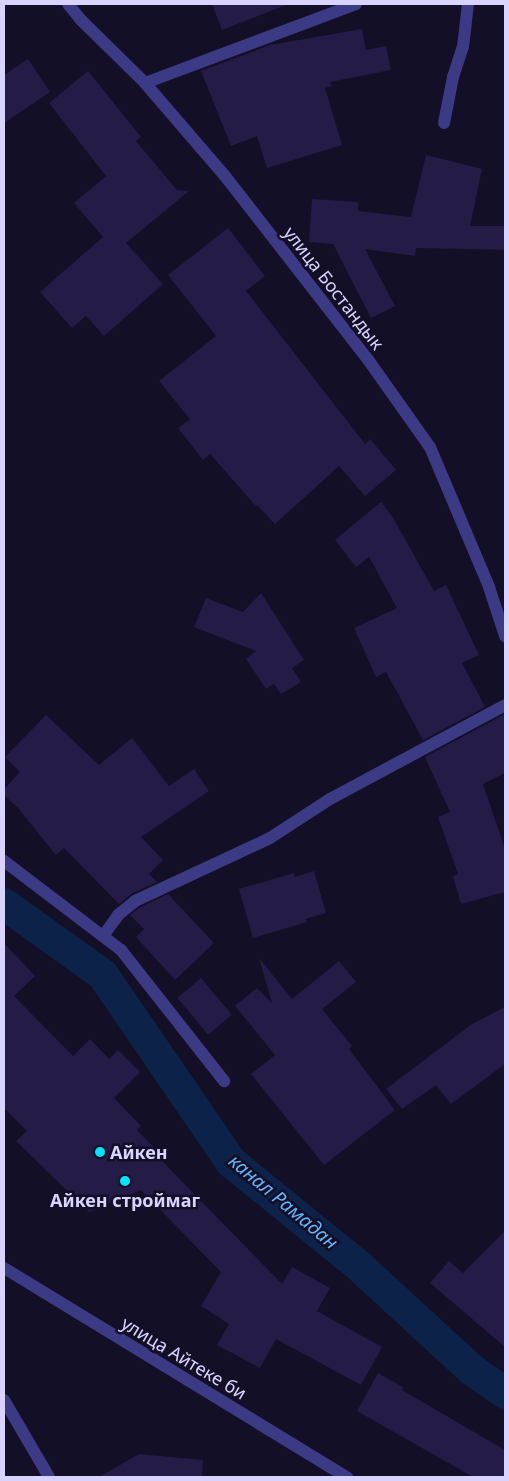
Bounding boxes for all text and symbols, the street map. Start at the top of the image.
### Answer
street label: улица Бостандык [279,222,389,354]
place label: Айкен [110,1141,168,1163]
marker: Айкен [94,1146,106,1158]
water label: канал Рамадан [224,1150,342,1254]
marker: Айкен строймаг [119,1175,131,1187]
place label: Айкен строймаг [50,1189,200,1211]
street label: улица Айтеке би [117,1312,251,1404]

